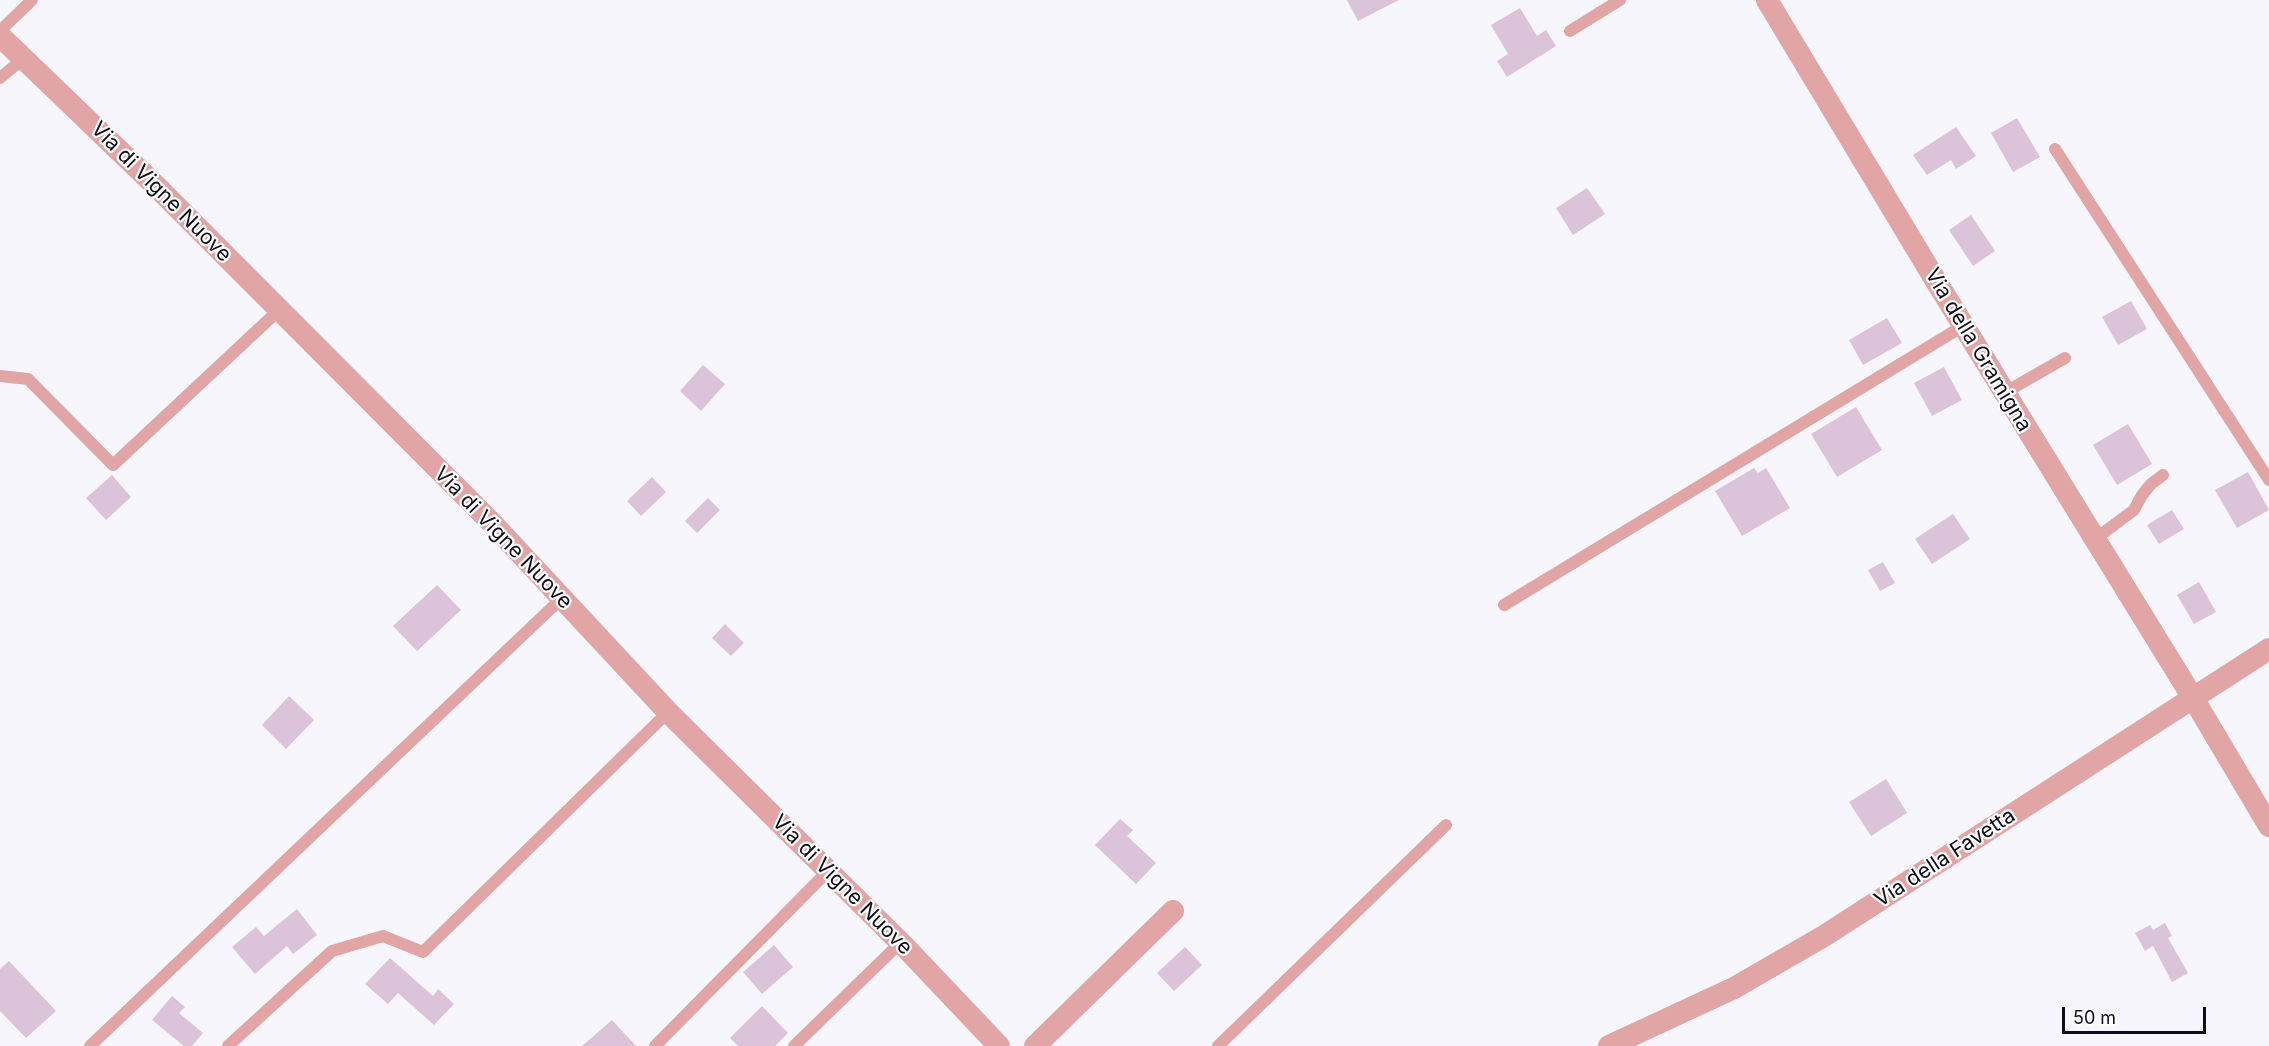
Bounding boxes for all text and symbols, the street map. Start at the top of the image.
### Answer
street label: Via di Vigne Nuove [86,117,236,267]
street label: Via della Gramigna [1919,264,2037,436]
street label: Via di Vigne Nuove [429,462,577,614]
street label: Via della Favetta [1870,803,2020,913]
street label: Via di Vigne Nuove [767,810,917,960]
scale bar [2065,995,2209,1033]
text: 50 m [2073,1007,2116,1028]

